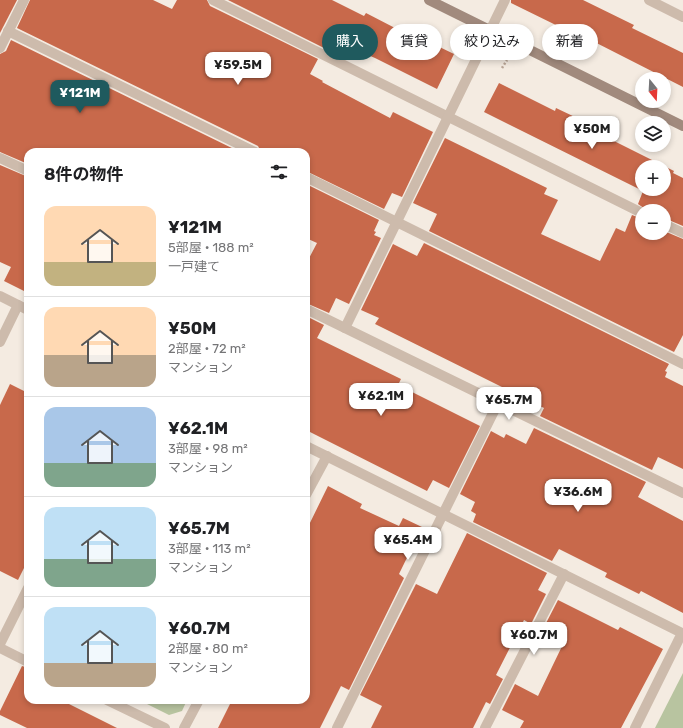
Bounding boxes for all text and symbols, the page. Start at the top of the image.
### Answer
chip: 購入 [322,24,378,60]
chip: 賃貸 [386,24,442,60]
chip: 絞り込み [450,24,534,60]
chip: 新着 [542,24,598,60]
pin: ¥59.5M [205,52,271,86]
text: ¥59.5M [214,57,262,72]
north arrow [635,72,671,108]
map controls [635,72,671,240]
pin: ¥121M [52,80,108,114]
text: ¥121M [59,85,101,100]
pin: ¥50M [568,116,616,150]
button: layers [635,116,671,152]
text: ¥50M [574,121,610,136]
button: + [635,160,671,196]
icon: filters [268,161,290,183]
text: 8件の物件 [44,164,124,184]
button: − [635,204,671,240]
text: ¥121M [168,217,222,237]
icon: home [76,222,124,270]
text: 5部屋 · 188 m² [168,240,254,255]
text: 一戸建て [168,259,220,274]
text: ¥50M [168,318,216,338]
icon: home [76,323,124,371]
text: 2部屋 · 72 m² [168,341,246,356]
text: マンション [168,360,233,375]
pin: ¥62.1M [348,383,414,417]
pin: ¥65.7M [476,387,542,421]
text: ¥62.1M [358,388,404,403]
text: ¥65.7M [485,392,533,407]
text: ¥62.1M [168,418,228,438]
icon: home [76,423,124,471]
text: 3部屋 · 98 m² [168,441,248,456]
text: マンション [168,460,233,475]
pin: ¥36.6M [545,479,611,513]
text: ¥36.6M [554,484,602,499]
text: ¥65.7M [168,518,230,538]
icon: home [76,523,124,571]
pin: ¥65.4M [375,527,441,561]
text: ¥65.4M [383,532,433,547]
text: 3部屋 · 113 m² [168,541,251,556]
text: マンション [168,560,233,575]
text: ¥60.7M [168,618,230,638]
pin: ¥60.7M [501,622,567,656]
icon: home [76,623,124,671]
text: ¥60.7M [510,627,558,642]
text: 2部屋 · 80 m² [168,641,248,656]
text: マンション [168,660,233,675]

